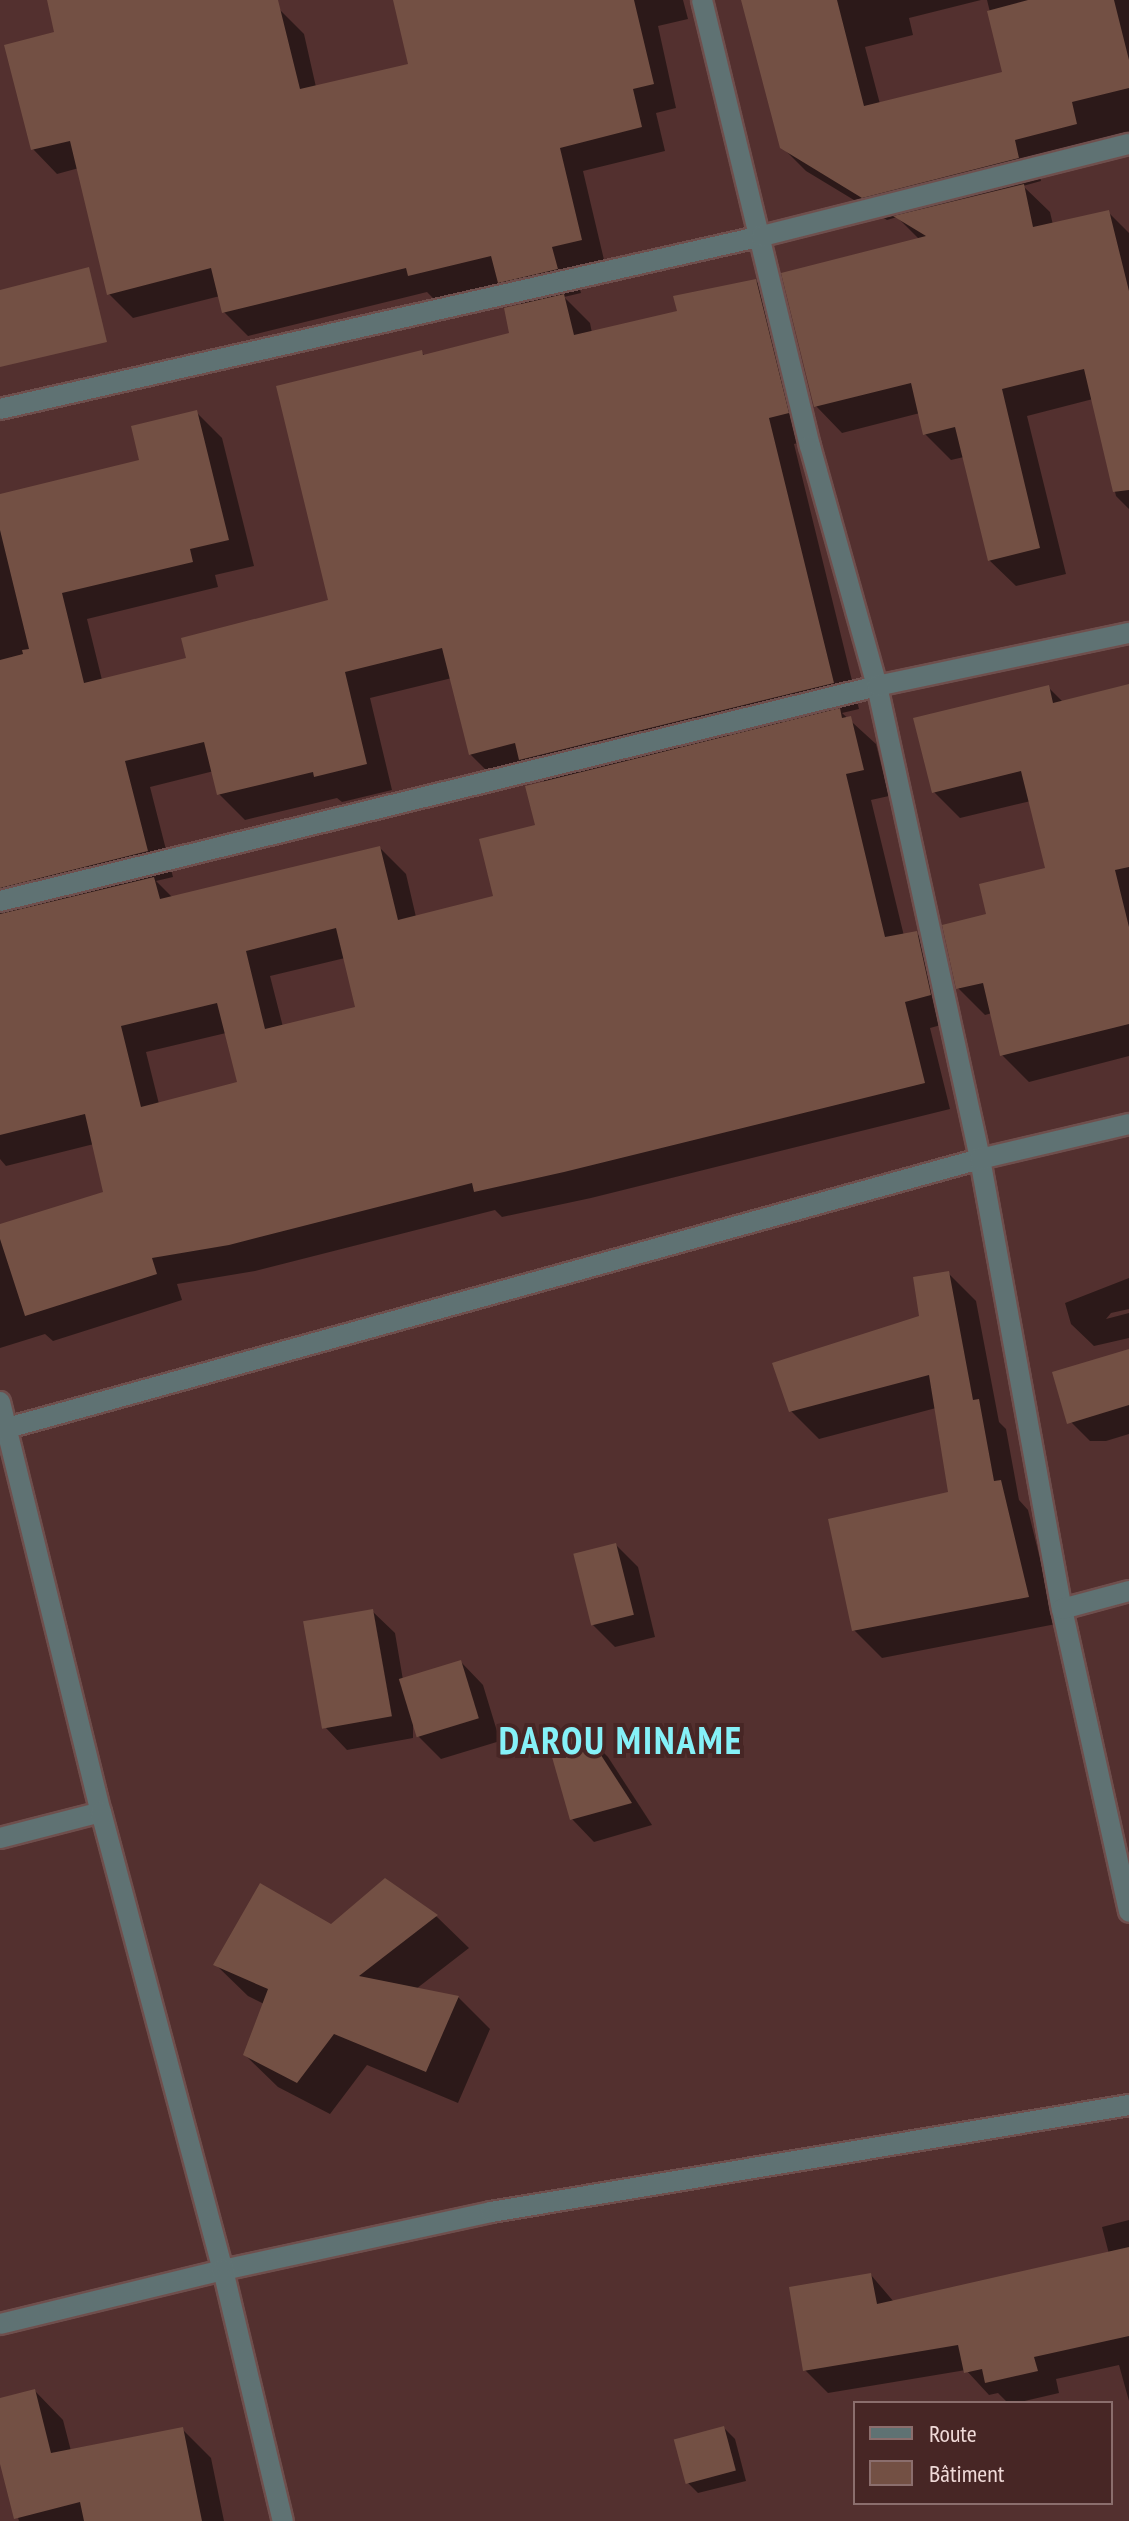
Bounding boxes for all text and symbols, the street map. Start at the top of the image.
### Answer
district label: DAROU MINAME [499,1717,743,1763]
legend [853,2401,1113,2505]
text: Route [929,2418,977,2449]
text: Bâtiment [929,2458,1004,2489]

